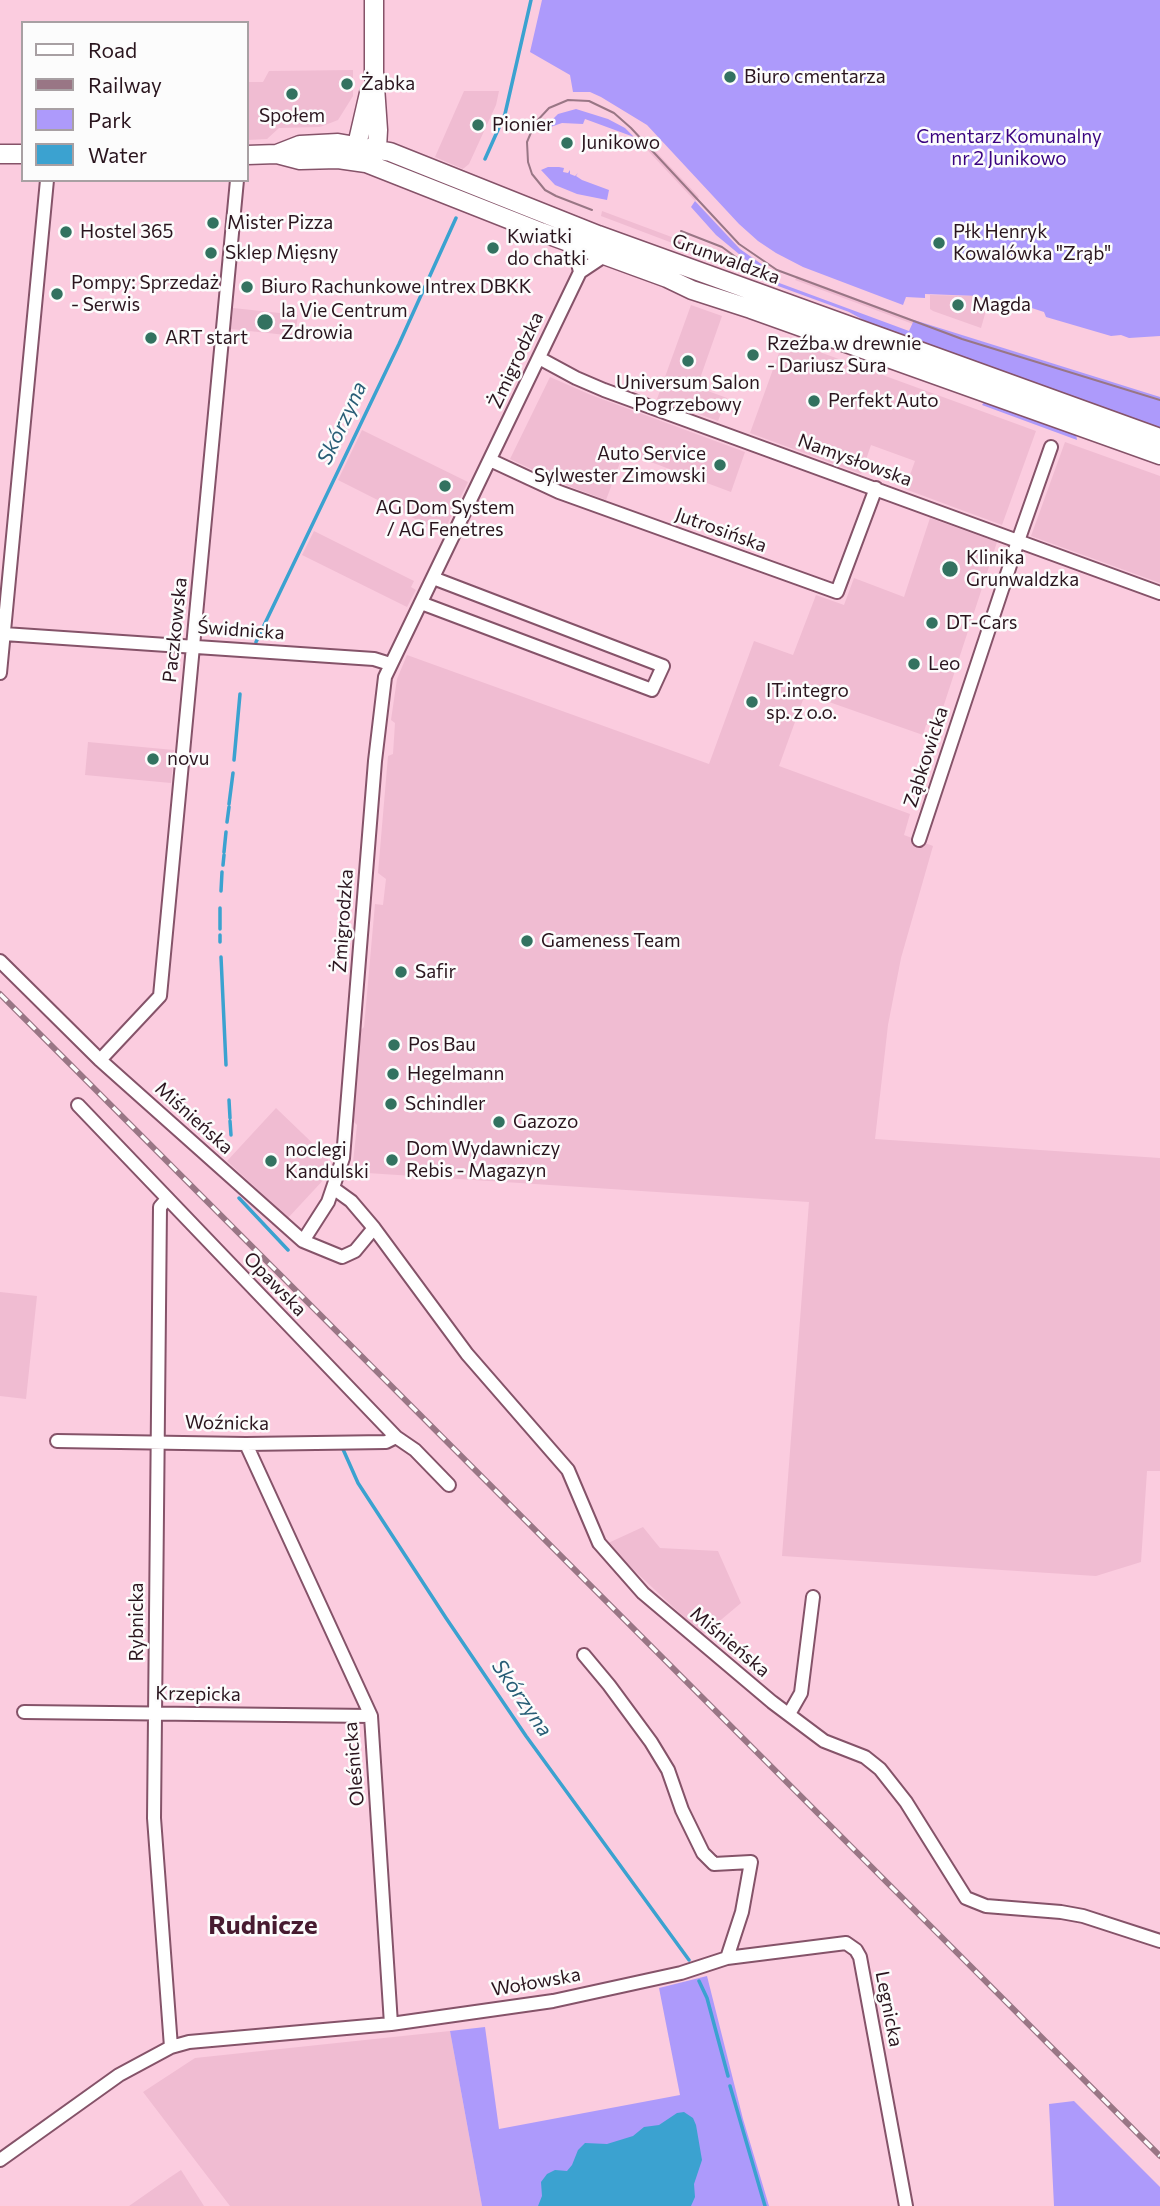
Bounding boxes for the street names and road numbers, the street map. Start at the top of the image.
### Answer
street label: Grunwaldzka [669,229,783,289]
street label: Żmigrodzka [484,308,548,412]
street label: Namysłowska [795,429,915,491]
street label: Jutrosińska [672,503,770,557]
street label: Paczkowska [158,576,192,684]
street label: Świdnicka [197,616,285,644]
street label: Ząbkowicka [899,704,953,810]
street label: Żmigrodzka [328,868,358,974]
street label: Miśnieńska [150,1077,238,1159]
street label: Opawska [239,1247,311,1321]
street label: Woźnicka [185,1411,269,1435]
street label: Rybnicka [126,1582,148,1662]
street label: Miśnieńska [685,1602,775,1682]
street label: Krzepicka [155,1682,241,1706]
street label: Oleśnicka [339,1721,369,1807]
street label: Wołowska [490,1963,582,2001]
street label: Legnicka [871,1969,907,2049]

